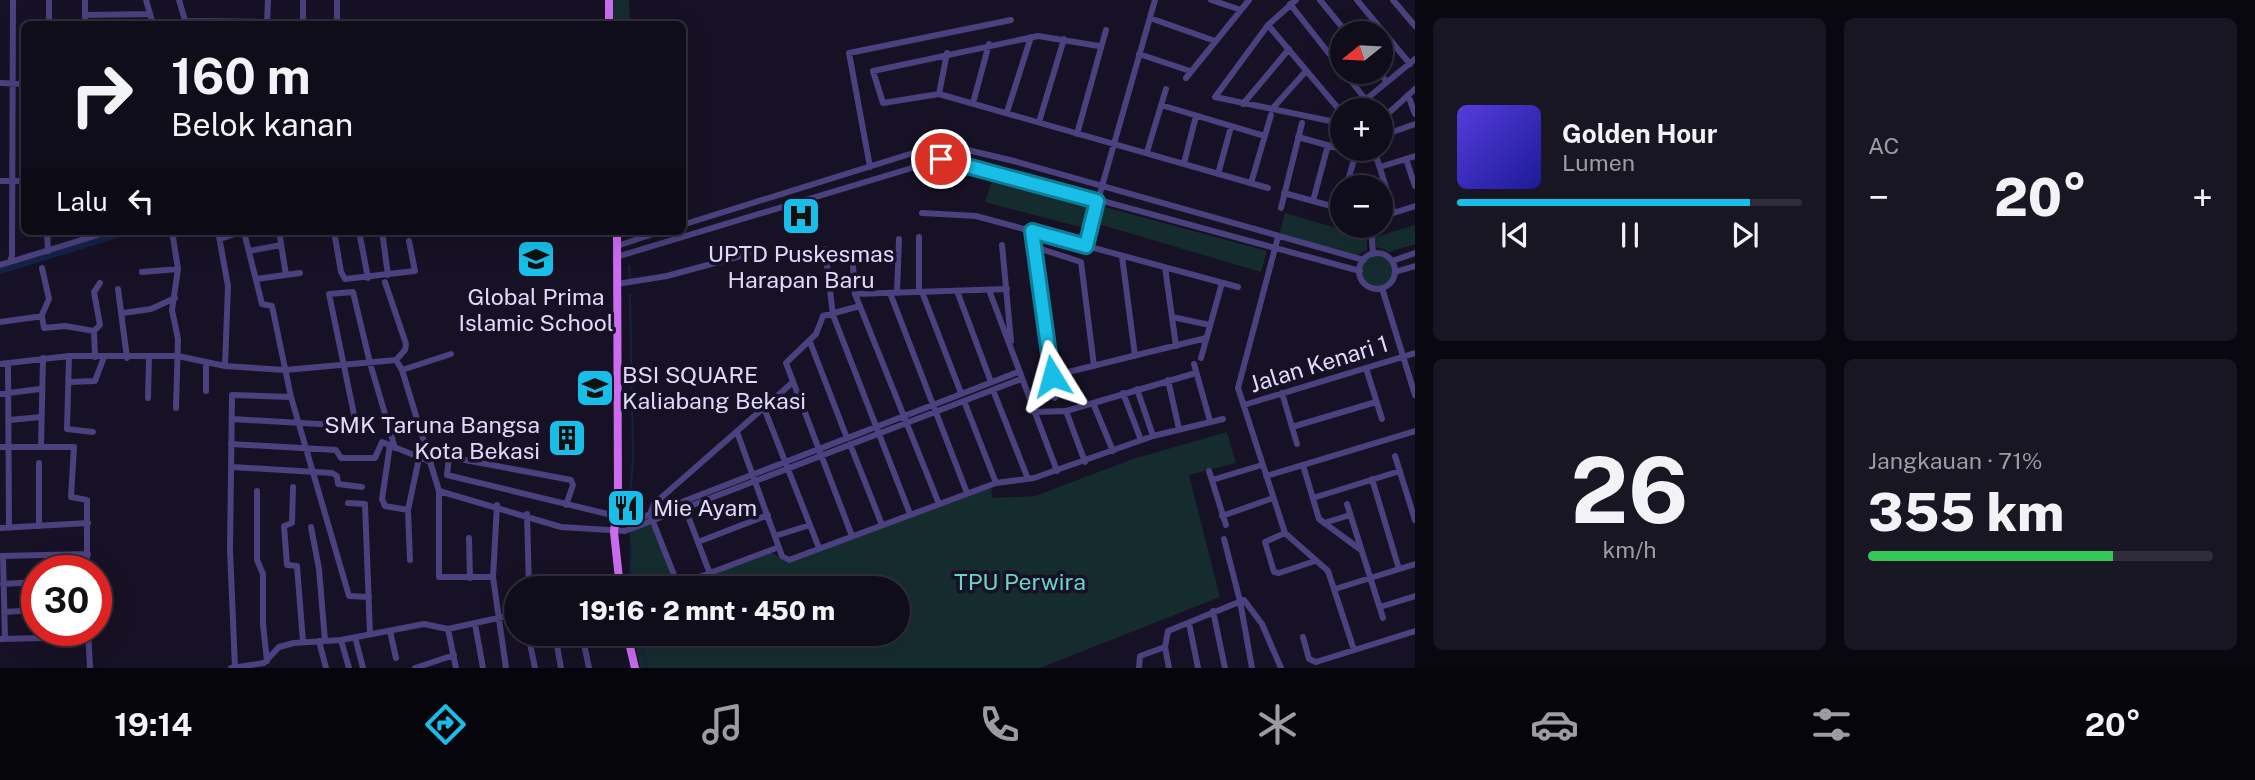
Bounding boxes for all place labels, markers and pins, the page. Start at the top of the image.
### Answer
pin [911,129,971,189]
hospital icon: UPTD Puskesmas Harapan Baru [780,195,822,237]
school or university icon: Global Prima Islamic School [515,238,557,280]
place label: UPTD Puskesmas Harapan Baru [708,240,894,293]
place label: Global Prima Islamic School [458,283,614,336]
place label: BSI SQUARE Kaliabang Bekasi [622,361,806,414]
school or university icon: BSI SQUARE Kaliabang Bekasi [574,367,616,409]
place label: SMK Taruna Bangsa Kota Bekasi [324,411,540,464]
building icon: SMK Taruna Bangsa Kota Bekasi [546,417,588,459]
restaurant icon: Mie Ayam [605,487,647,529]
place label: Mie Ayam [653,494,757,521]

